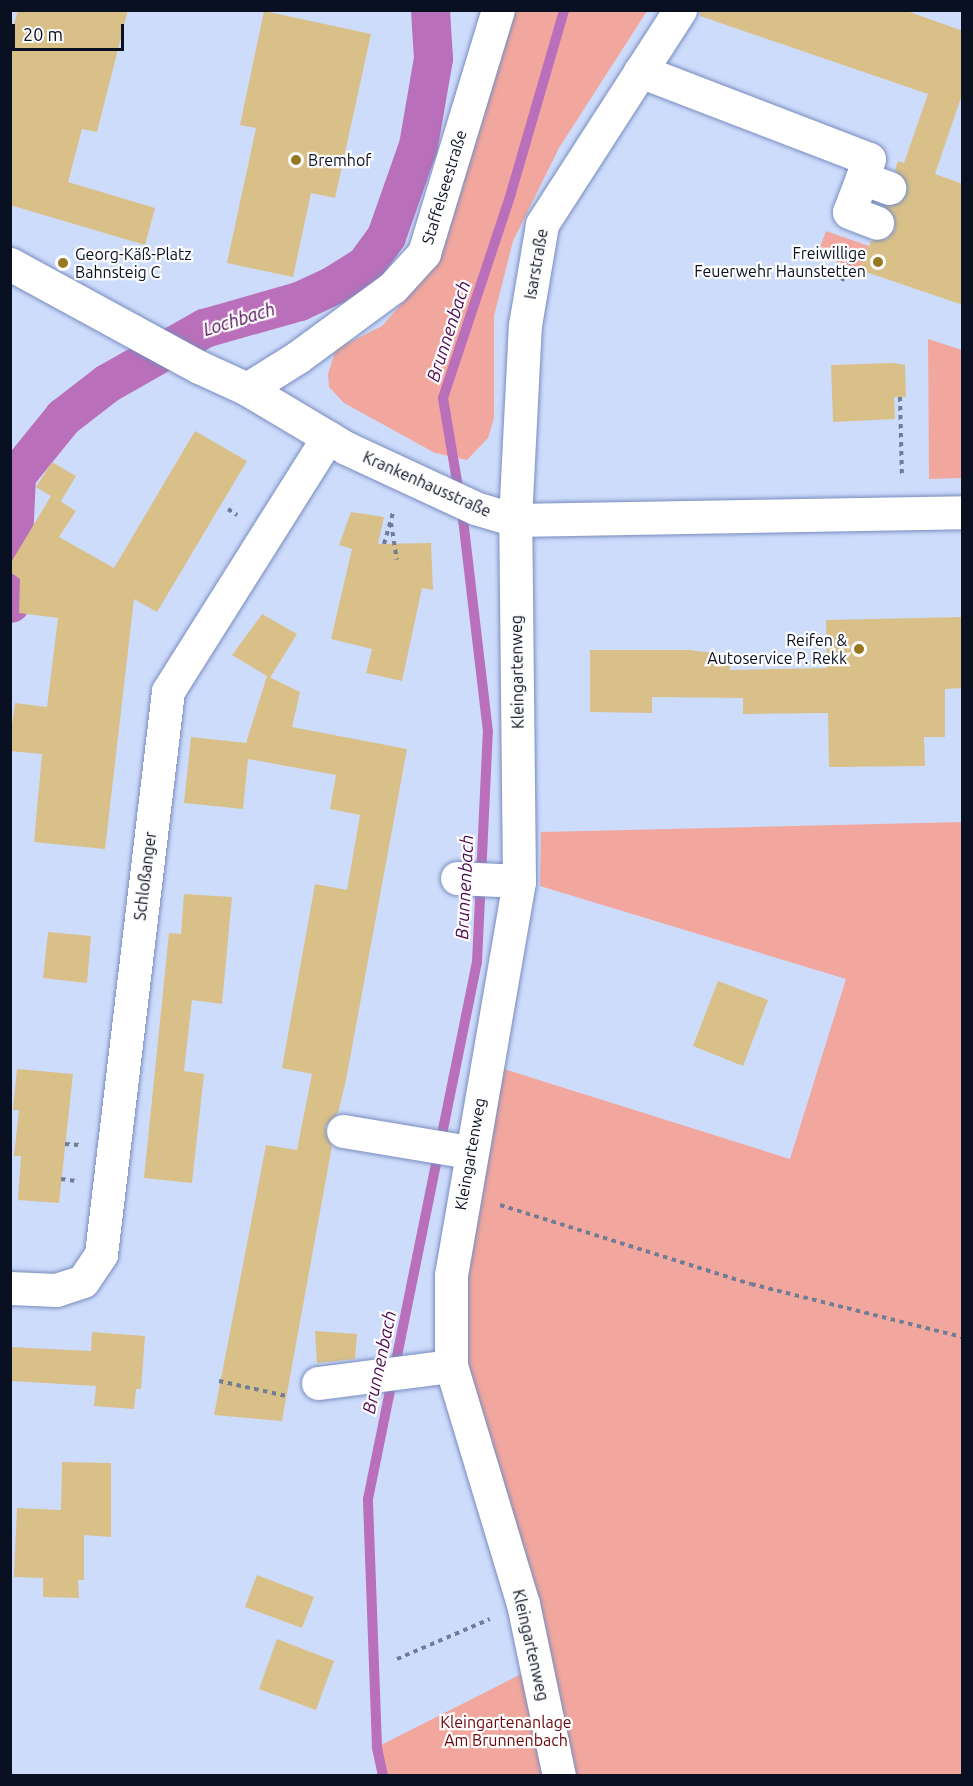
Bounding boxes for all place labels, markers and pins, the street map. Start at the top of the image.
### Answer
place label: Bremhof [308,150,371,170]
marker: Bremhof [289,153,303,167]
place label: Freiwillige Feuerwehr Haunstetten [694,243,866,281]
place label: Georg-Käß-Platz Bahnsteig C [75,244,192,282]
marker: Freiwillige Feuerwehr Haunstetten [871,255,885,269]
marker: Georg-Käß-Platz Bahnsteig C [56,256,70,270]
place label: Reifen & Autoservice P. Rekk [707,630,847,668]
marker: Reifen & Autoservice P. Rekk [852,642,866,656]

